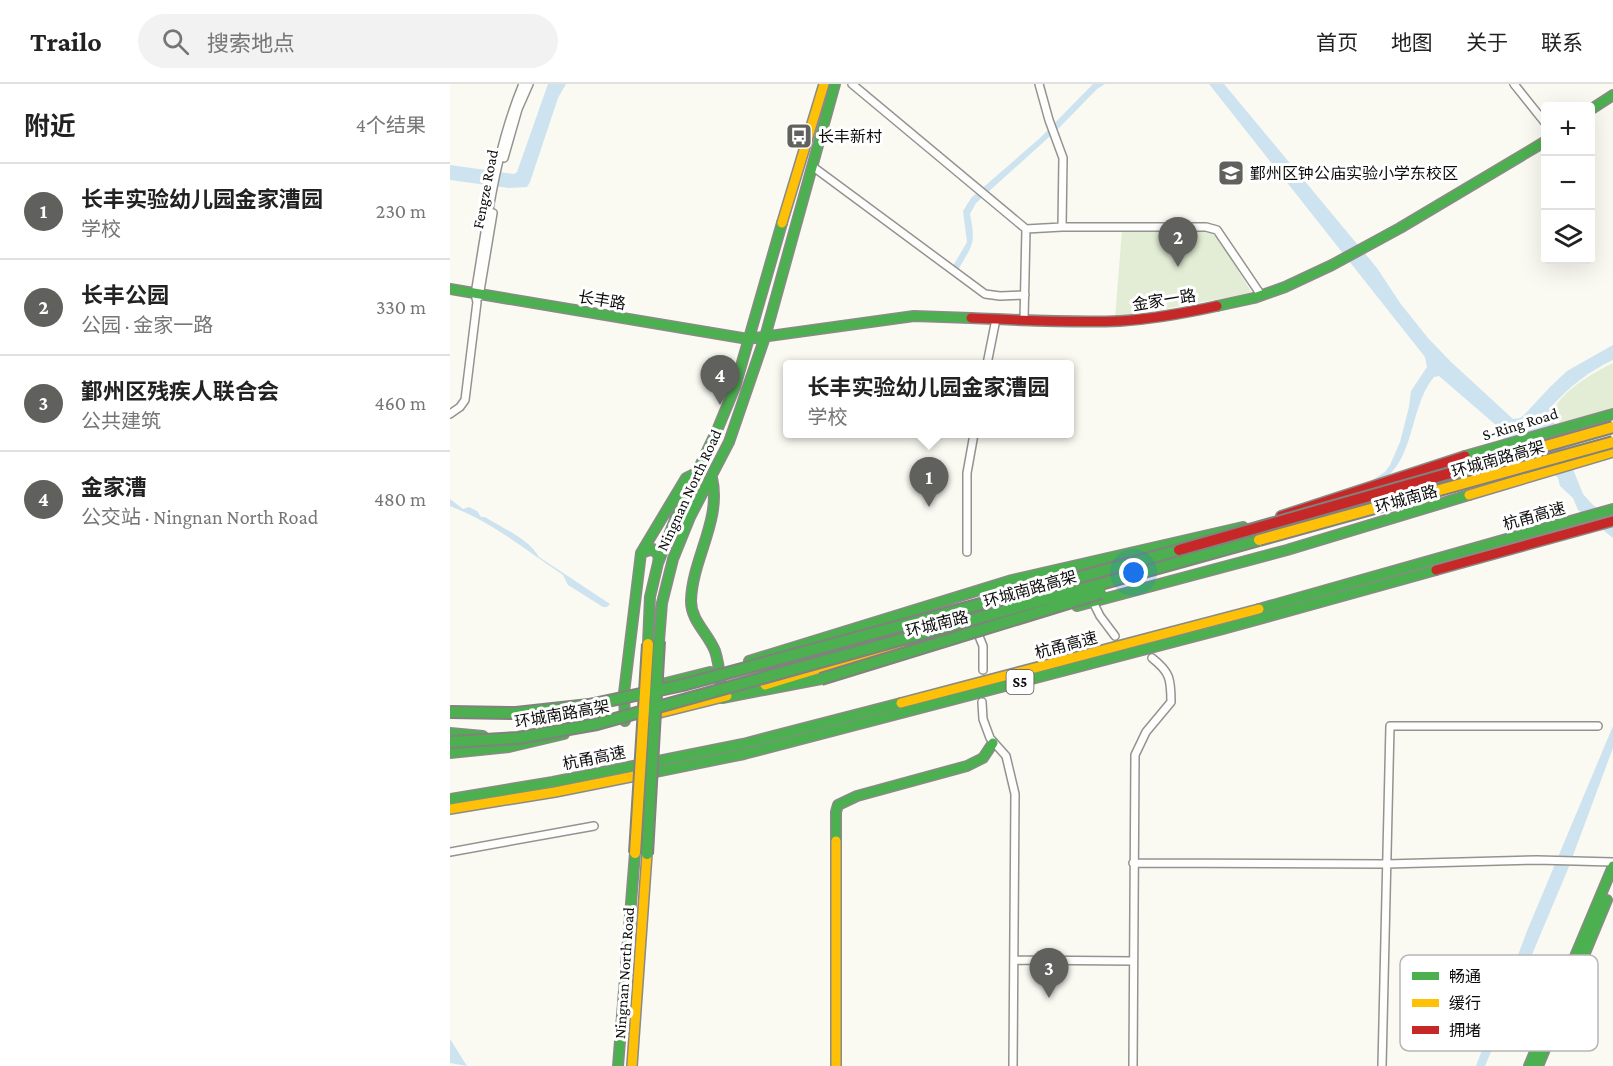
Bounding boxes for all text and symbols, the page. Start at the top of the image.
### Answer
search box [138,14,558,68]
icon: search [159,25,192,58]
text: Trailo [30,26,102,57]
text: 搜索地点 [207,31,295,56]
text: 首页 [1316,31,1358,55]
text: 地图 [1391,31,1433,55]
text: 关于 [1466,31,1508,55]
text: 联系 [1541,31,1583,55]
map controls [1541,102,1595,264]
button: + [1541,102,1595,156]
text: 附近 [24,112,76,141]
text: 4个结果 [356,114,426,136]
bus stop icon: 长丰新村 [784,121,814,151]
place label: 长丰新村 [818,128,882,145]
street label: Fengze Road [469,147,502,230]
button: − [1541,156,1595,210]
school or university icon: 鄞州区钟公庙实验小学东校区 [1216,158,1246,188]
place label: 鄞州区钟公庙实验小学东校区 [1250,165,1458,182]
text: 长丰实验幼儿园金家漕园 [81,187,323,212]
text: 1 [40,200,47,222]
text: 230 m [376,200,426,222]
button: layers [1541,210,1595,264]
text: 学校 [81,218,121,240]
pin: 2 [1158,218,1198,267]
text: 长丰公园 [81,283,169,308]
street label: 金家一路 [1131,287,1197,313]
street label: 长丰路 [577,288,627,312]
text: 2 [38,296,49,318]
text: 330 m [376,296,426,318]
text: 公园 · 金家一路 [81,314,213,336]
pin: 4 [700,356,740,405]
popup [783,360,1074,438]
text: 长丰实验幼儿园金家漕园 [807,375,1050,400]
text: 鄞州区残疾人联合会 [81,379,279,404]
text: 3 [39,392,48,414]
text: 460 m [374,392,426,414]
street label: S-Ring Road [1480,404,1561,445]
text: 学校 [807,406,847,428]
text: 公共建筑 [81,410,161,432]
street label: Ningnan North Road [653,426,726,554]
street label: 环城南路高架 [1450,438,1546,480]
pin: 1 [910,458,948,507]
text: 金家漕 [81,475,147,500]
street label: 环城南路 [1373,482,1439,516]
text: 4 [38,488,49,510]
text: 480 m [374,488,426,510]
street label: 杭甬高速 [1501,499,1567,533]
text: 公交站 · Ningnan North Road [81,506,318,528]
your location [1119,558,1148,587]
street label: 环城南路高架 [982,568,1078,610]
street label: 环城南路 [904,608,970,640]
street label: 杭甬高速 [1033,629,1099,661]
road number: S5 [1006,670,1034,694]
street label: 环城南路高架 [513,697,611,731]
street label: 杭甬高速 [561,744,627,772]
street label: Ningnan North Road [611,906,638,1040]
pin: 3 [1030,948,1068,998]
legend [1400,955,1598,1051]
text: 畅通 [1449,968,1481,985]
text: 缓行 [1449,995,1481,1012]
text: 拥堵 [1449,1022,1481,1039]

